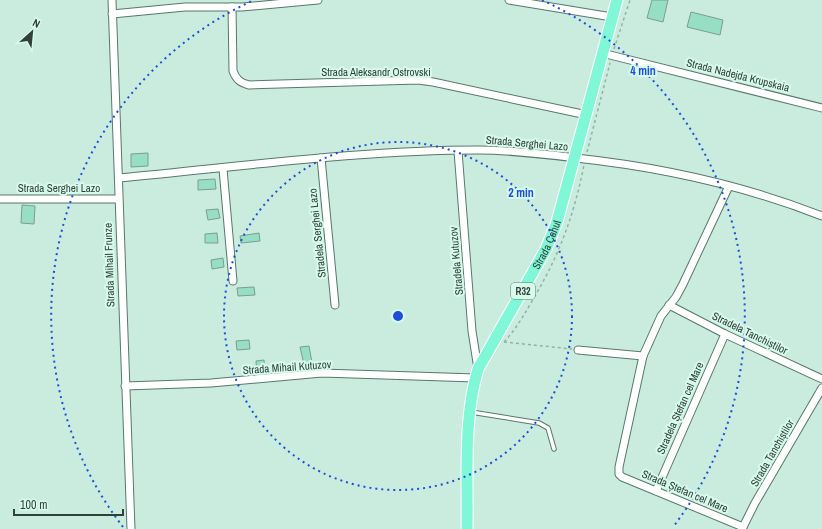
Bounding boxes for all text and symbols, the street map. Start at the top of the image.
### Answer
north arrow [12,12,52,52]
text: N [30,15,43,31]
street label: Strada Nadejda Krupskaia [685,55,791,95]
text: 4 min [630,63,656,79]
street label: Strada Aleksandr Ostrovski [321,65,431,79]
street label: Strada Serghei Lazo [485,132,569,154]
street label: Strada Serghei Lazo [18,181,100,195]
text: 2 min [508,185,534,201]
street label: Stradela Serghei Lazo [305,188,329,278]
street label: Strada Cahul [529,219,564,272]
street label: Strada Mihail Frunze [101,223,117,307]
street label: Stradela Kutuzov [446,226,466,296]
road number: R32 [511,283,535,299]
centre of rings [391,309,405,323]
street label: Stradela Tanchiștilor [710,309,790,357]
street label: Strada Mihail Kutuzov [242,357,332,377]
street label: Stradela Ștefan cel Mare [653,360,707,456]
street label: Strada Tanchiștilor [747,417,797,489]
street label: Strada Ștefan cel Mare [640,467,730,515]
scale bar [14,491,123,517]
text: 100 m [20,497,47,513]

